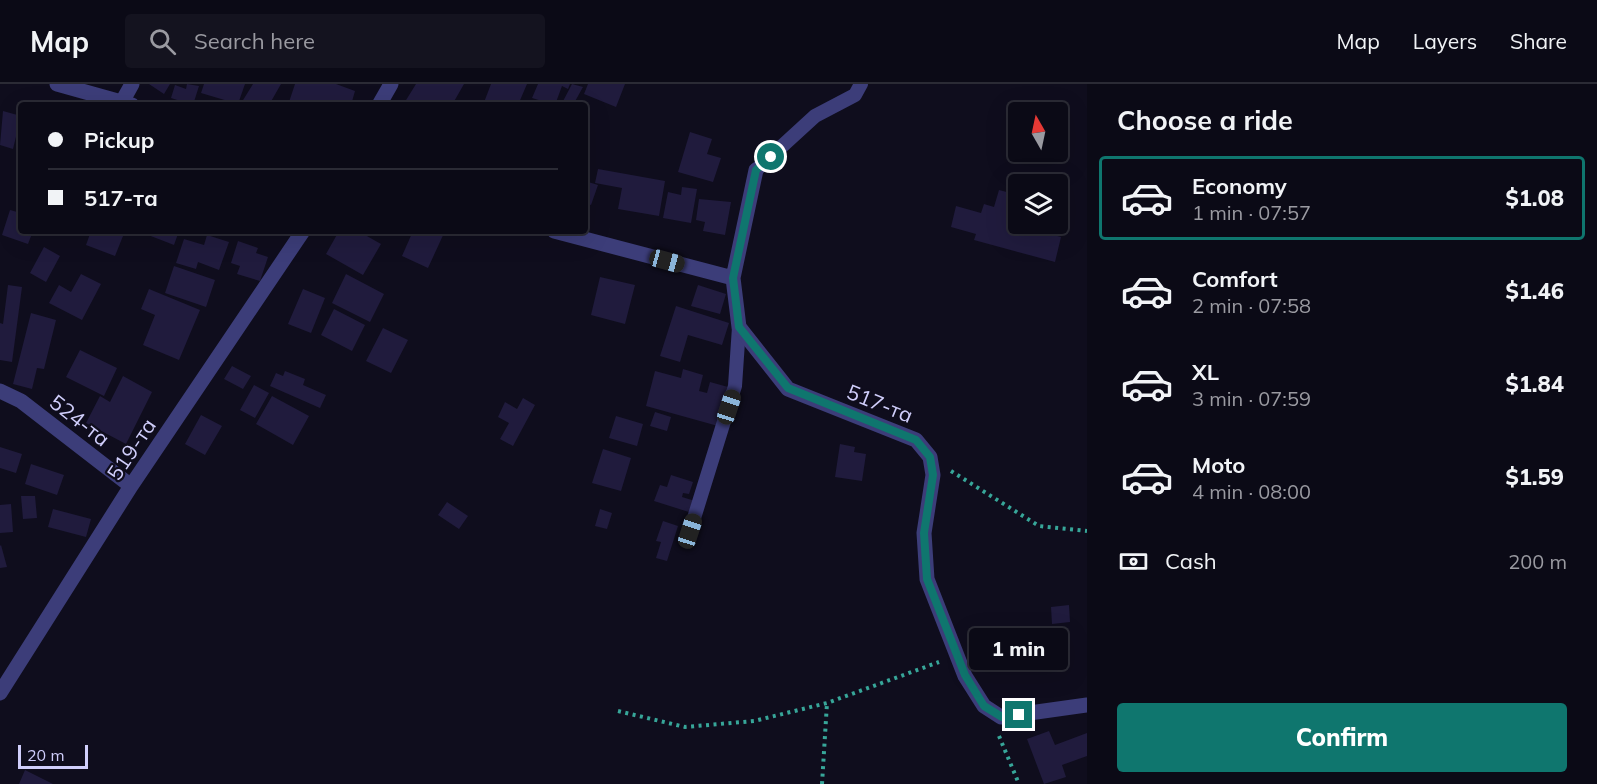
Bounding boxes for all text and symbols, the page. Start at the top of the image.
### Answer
search box [125,14,545,68]
text: Map [30,24,89,59]
icon: search [146,25,179,58]
text: Search here [194,27,315,55]
text: Map [1337,28,1380,54]
text: Layers [1413,28,1477,54]
text: Share [1510,28,1567,54]
north arrow [1008,102,1068,162]
map controls [1008,102,1068,234]
text: Choose a ride [1117,103,1293,137]
text: Pickup [84,126,154,154]
route start [757,143,784,170]
icon: car [1120,171,1174,225]
text: Economy [1192,172,1287,200]
button: layers [1008,174,1068,234]
text: 517-та [84,184,158,212]
text: $1.08 [1505,184,1564,212]
text: 1 min · 07:57 [1192,200,1311,225]
car [647,248,687,274]
icon: car [1120,264,1174,318]
text: Comfort [1192,265,1278,293]
text: $1.46 [1505,277,1564,305]
text: 2 min · 07:58 [1192,293,1311,318]
icon: car [1120,357,1174,411]
text: XL [1192,358,1219,386]
text: $1.84 [1505,370,1564,398]
street label: 517-та [843,378,917,428]
text: 3 min · 07:59 [1192,386,1311,411]
car [715,387,743,427]
street label: 524-та [45,388,115,452]
street label: 519-та [101,413,161,485]
icon: car [1120,450,1174,504]
text: Moto [1192,451,1245,479]
text: $1.59 [1505,463,1564,491]
text: 4 min · 08:00 [1192,479,1311,504]
car [676,511,704,551]
icon: cash [1117,545,1150,578]
text: Cash [1165,547,1217,575]
text: 200 m [1508,549,1567,574]
callout: 1 min [970,628,1068,670]
text: 1 min [992,636,1045,661]
route end [1005,701,1032,728]
button: Confirm [1117,703,1567,772]
scale bar [18,742,88,770]
text: 20 m [27,745,64,765]

